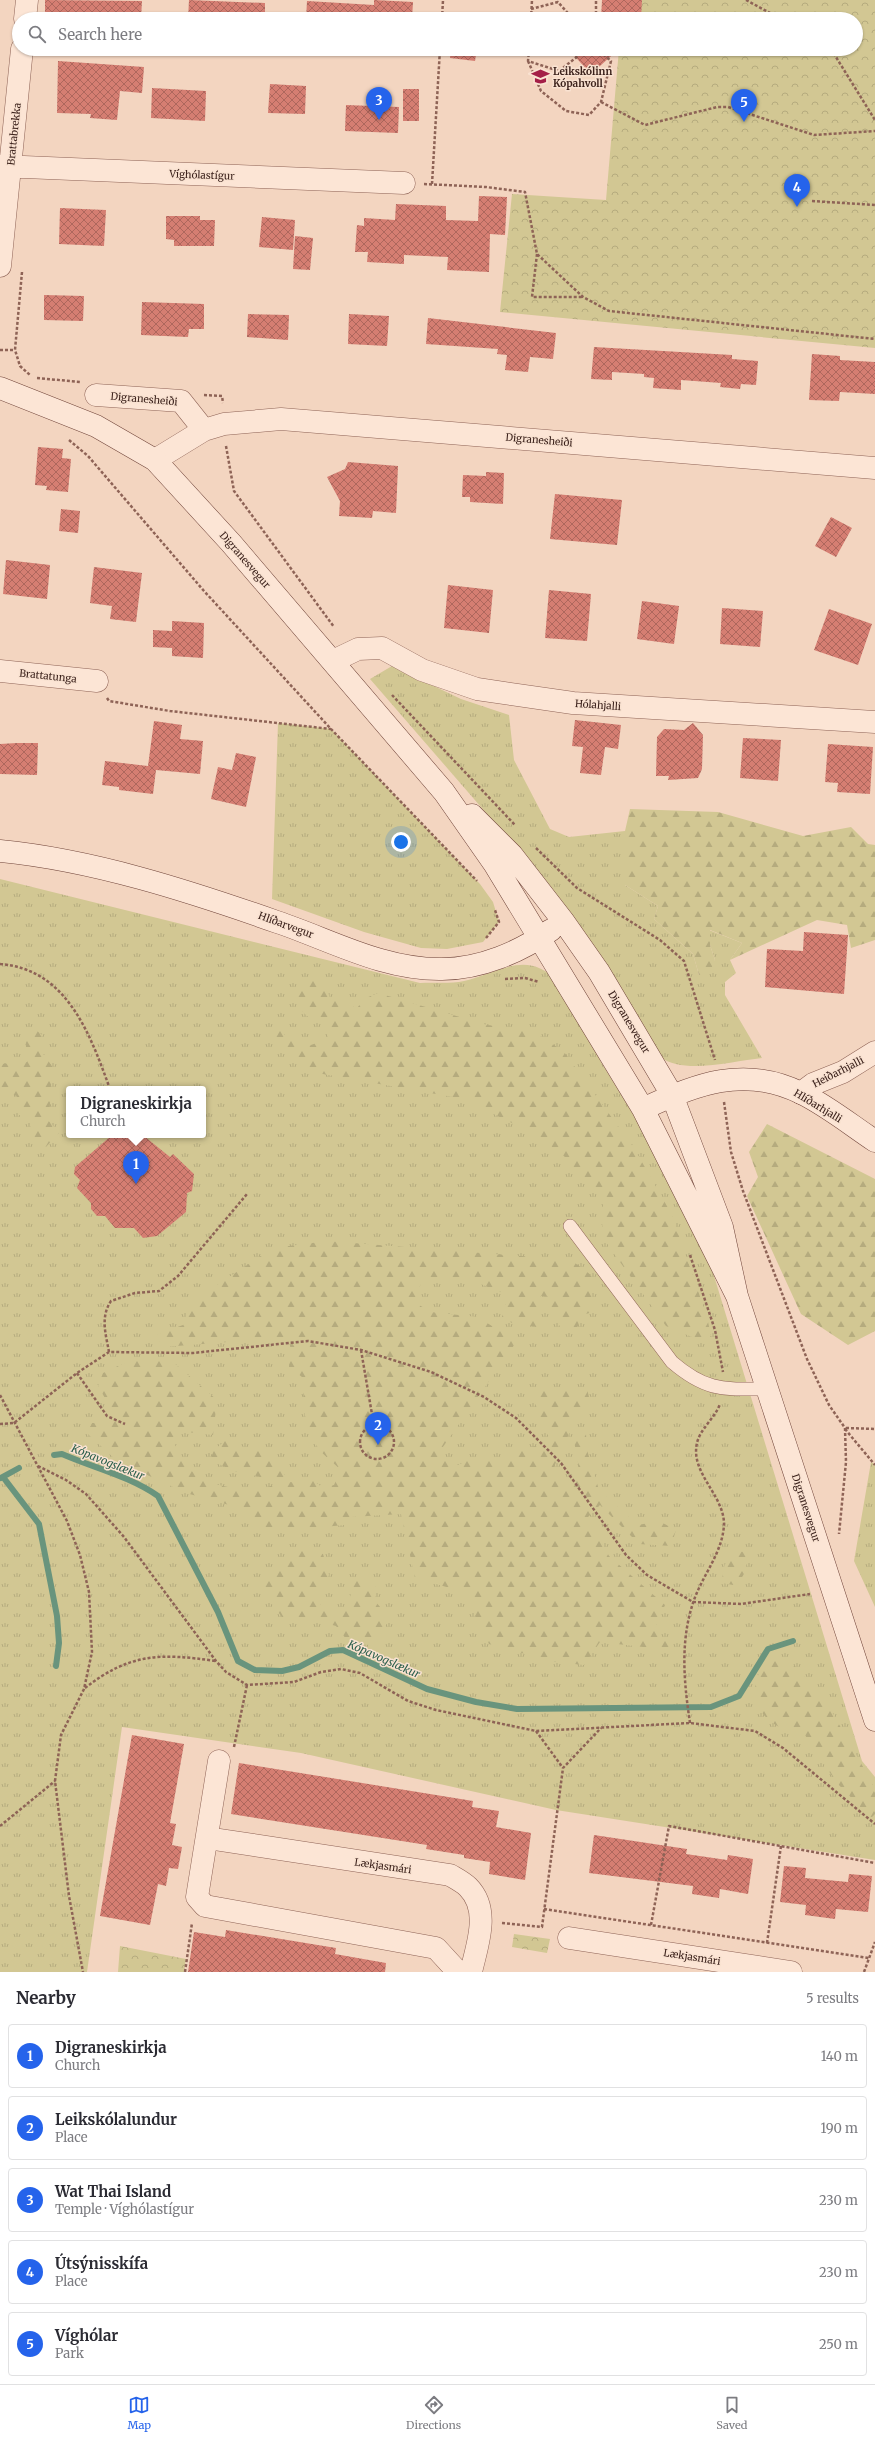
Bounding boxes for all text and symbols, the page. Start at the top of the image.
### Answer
search box [12,12,863,56]
icon: search [26,23,48,45]
text: Search here [58,25,142,44]
place label: Leikskólinn Kópahvoll [553,65,612,90]
school or university icon: Leikskólinn Kópahvoll [530,67,550,87]
pin: 3 [366,87,392,120]
pin: 5 [731,89,757,122]
street label: Brattabrekka [4,101,24,166]
street label: Víghólastígur [168,167,235,183]
pin: 4 [784,174,810,207]
street label: Digranesheiði [110,390,178,408]
street label: Digranesheiði [505,431,573,449]
street label: Digranesvegur [217,529,274,591]
street label: Brattatunga [19,667,78,686]
street label: Hólahjalli [574,697,622,713]
your location [391,832,411,852]
street label: Hlíðarvegur [257,909,316,941]
street label: Digranesvegur [605,988,653,1056]
street label: Heiðarhjalli [810,1054,866,1090]
popup [66,1086,206,1138]
street label: Hlíðarhjalli [791,1086,845,1126]
text: Digraneskirkja [80,1094,192,1113]
text: Church [80,1113,126,1130]
pin: 1 [123,1151,149,1184]
pin: 2 [365,1412,391,1445]
water label: Kópavogslækur [69,1441,147,1483]
street label: Digranesvegur [789,1472,823,1544]
water label: Kópavogslækur [345,1636,423,1681]
street label: Lækjasmári [354,1856,412,1876]
street label: Lækjasmári [663,1946,721,1968]
text: Nearby [16,1987,76,2009]
text: 5 results [806,1990,859,2007]
text: Digraneskirkja [55,2038,167,2057]
text: 1 [27,2048,33,2065]
text: 140 m [821,2048,858,2065]
text: Church [55,2057,100,2074]
text: Leikskólalundur [55,2110,177,2129]
text: 2 [26,2120,34,2137]
text: 190 m [821,2120,858,2137]
text: Place [55,2129,88,2146]
text: Wat Thai Island [55,2182,171,2201]
text: 3 [26,2192,34,2209]
text: 230 m [819,2192,858,2209]
text: Temple · Víghólastígur [55,2201,194,2218]
text: Útsýnisskífa [55,2254,148,2273]
text: 4 [26,2264,34,2281]
text: 230 m [819,2264,858,2281]
text: Place [55,2273,88,2290]
text: Víghólar [55,2326,118,2345]
text: 5 [26,2336,34,2353]
text: 250 m [819,2336,858,2353]
text: Park [55,2345,84,2362]
tab: Map [128,2394,151,2432]
tab: Directions [406,2394,461,2432]
tab: Saved [716,2394,747,2432]

